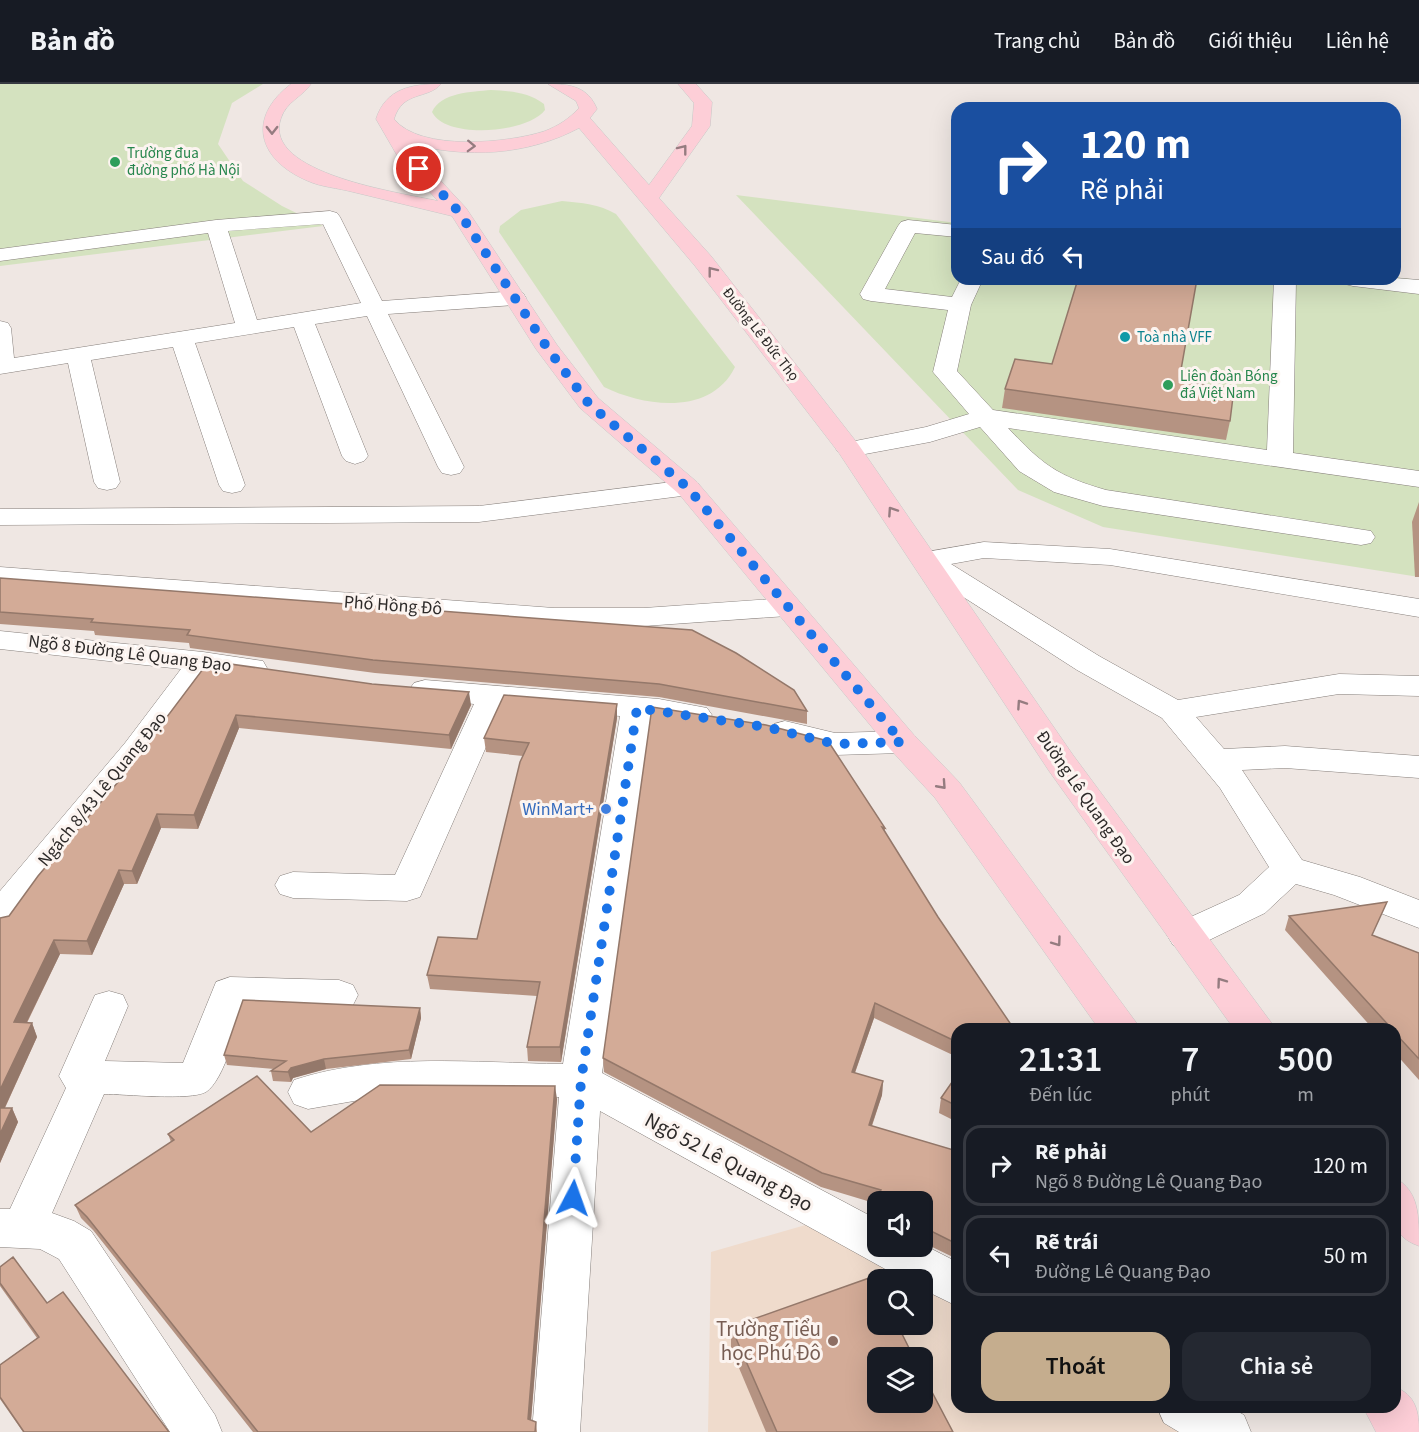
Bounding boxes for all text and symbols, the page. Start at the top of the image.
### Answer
text: Bản đồ [30,21,115,61]
text: Trang chủ [994,26,1080,56]
text: Bản đồ [1113,26,1175,56]
text: Giới thiệu [1208,26,1293,56]
text: Liên hệ [1326,26,1389,56]
text: 120 m [1080,115,1191,175]
one-way arrow [266,126,278,135]
icon: right [981,126,1059,204]
one-way arrow [466,140,475,153]
place label: Trường đua đường phố Hà Nội [127,143,240,181]
pin [393,143,444,194]
one-way arrow [675,145,686,156]
icon: arrive [402,152,435,185]
marker: Trường đua đường phố Hà Nội [108,155,122,169]
text: Rẽ phải [1080,171,1164,210]
icon: left [1057,240,1090,273]
text: Sau đó [981,241,1045,273]
one-way arrow [708,267,719,278]
street label: Đường Lê Đức Thọ [717,283,804,386]
place label: Toà nhà VFF [1137,327,1213,348]
marker: Toà nhà VFF [1118,330,1132,344]
place label: Liên đoàn Bóng đá Việt Nam [1180,366,1278,404]
marker: Liên đoàn Bóng đá Việt Nam [1161,378,1175,392]
one-way arrow [888,507,899,518]
street label: Phố Hồng Đô [343,590,443,621]
street label: Ngõ 8 Đường Lê Quang Đạo [27,629,233,678]
one-way arrow [1018,700,1029,711]
street label: Ngách 8/43 Lê Quang Đạo [32,707,173,872]
street label: Đường Lê Quang Đạo [1030,725,1141,869]
one-way arrow [935,778,946,789]
place label: WinMart+ [522,797,594,822]
marker: WinMart+ [599,802,613,816]
one-way arrow [1050,935,1061,946]
one-way arrow [1217,978,1228,989]
text: 21:31 [1019,1034,1103,1085]
text: 7 [1181,1034,1199,1085]
text: 500 [1278,1034,1333,1085]
text: Đến lúc [1029,1081,1092,1109]
text: phút [1170,1081,1210,1109]
text: m [1297,1081,1314,1109]
street label: Ngõ 52 Lê Quang Đạo [640,1105,818,1219]
text: Rẽ phải [1035,1136,1107,1168]
icon: right [984,1149,1017,1182]
text: 120 m [1313,1150,1368,1182]
position arrow [541,1166,605,1230]
text: Ngõ 8 Đường Lê Quang Đạo [1035,1168,1262,1196]
map controls [867,1191,933,1413]
button: sound [867,1191,933,1257]
text: Rẽ trái [1035,1226,1098,1258]
icon: left [984,1239,1017,1272]
text: 50 m [1323,1240,1368,1272]
text: Đường Lê Quang Đạo [1035,1258,1211,1286]
button: search [867,1269,933,1335]
place label: Trường Tiểu học Phú Đô [716,1314,821,1368]
button: Thoát [981,1332,1170,1401]
button: Chia sẻ [1182,1332,1371,1401]
marker: Trường Tiểu học Phú Đô [826,1334,840,1348]
button: layers [867,1347,933,1413]

